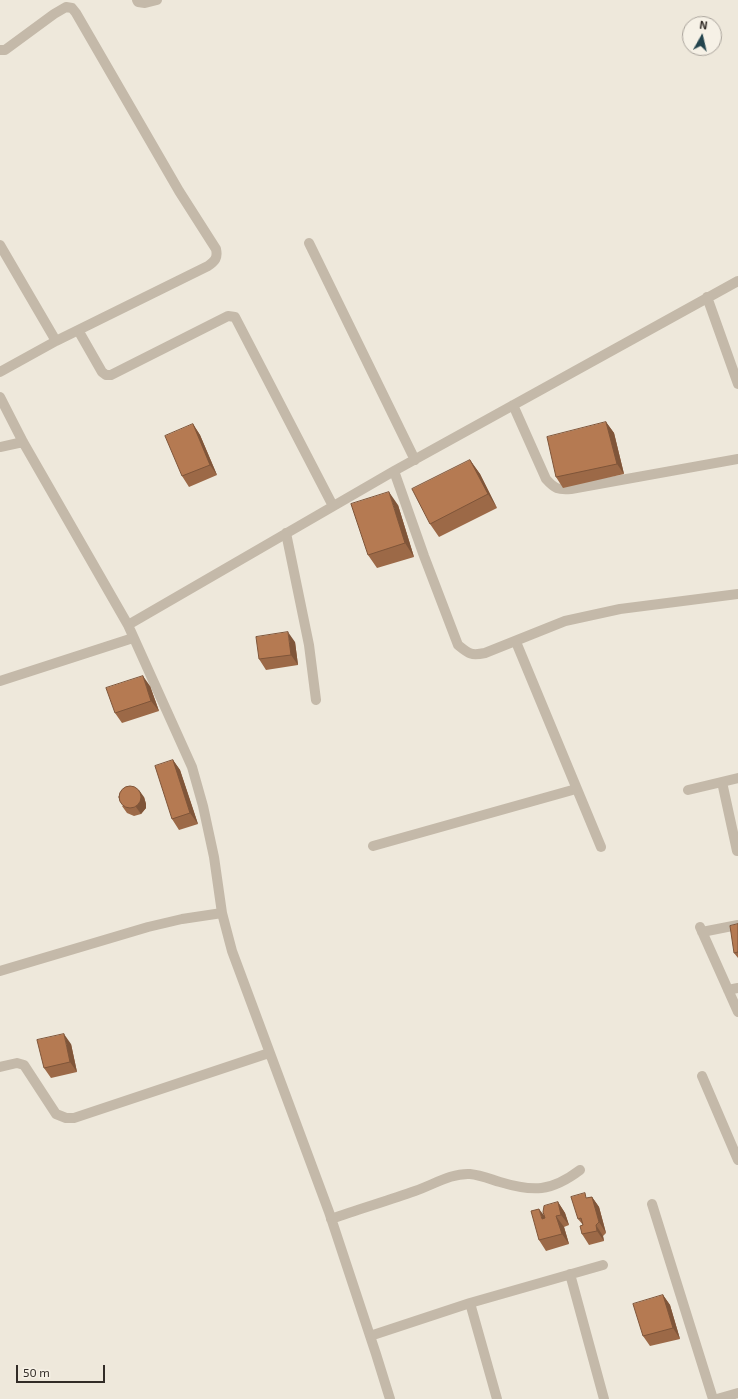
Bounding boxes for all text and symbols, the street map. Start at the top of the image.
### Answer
north arrow [682,16,722,56]
text: N [699,18,708,32]
scale bar [18,1357,107,1383]
text: 50 m [23,1365,50,1379]

